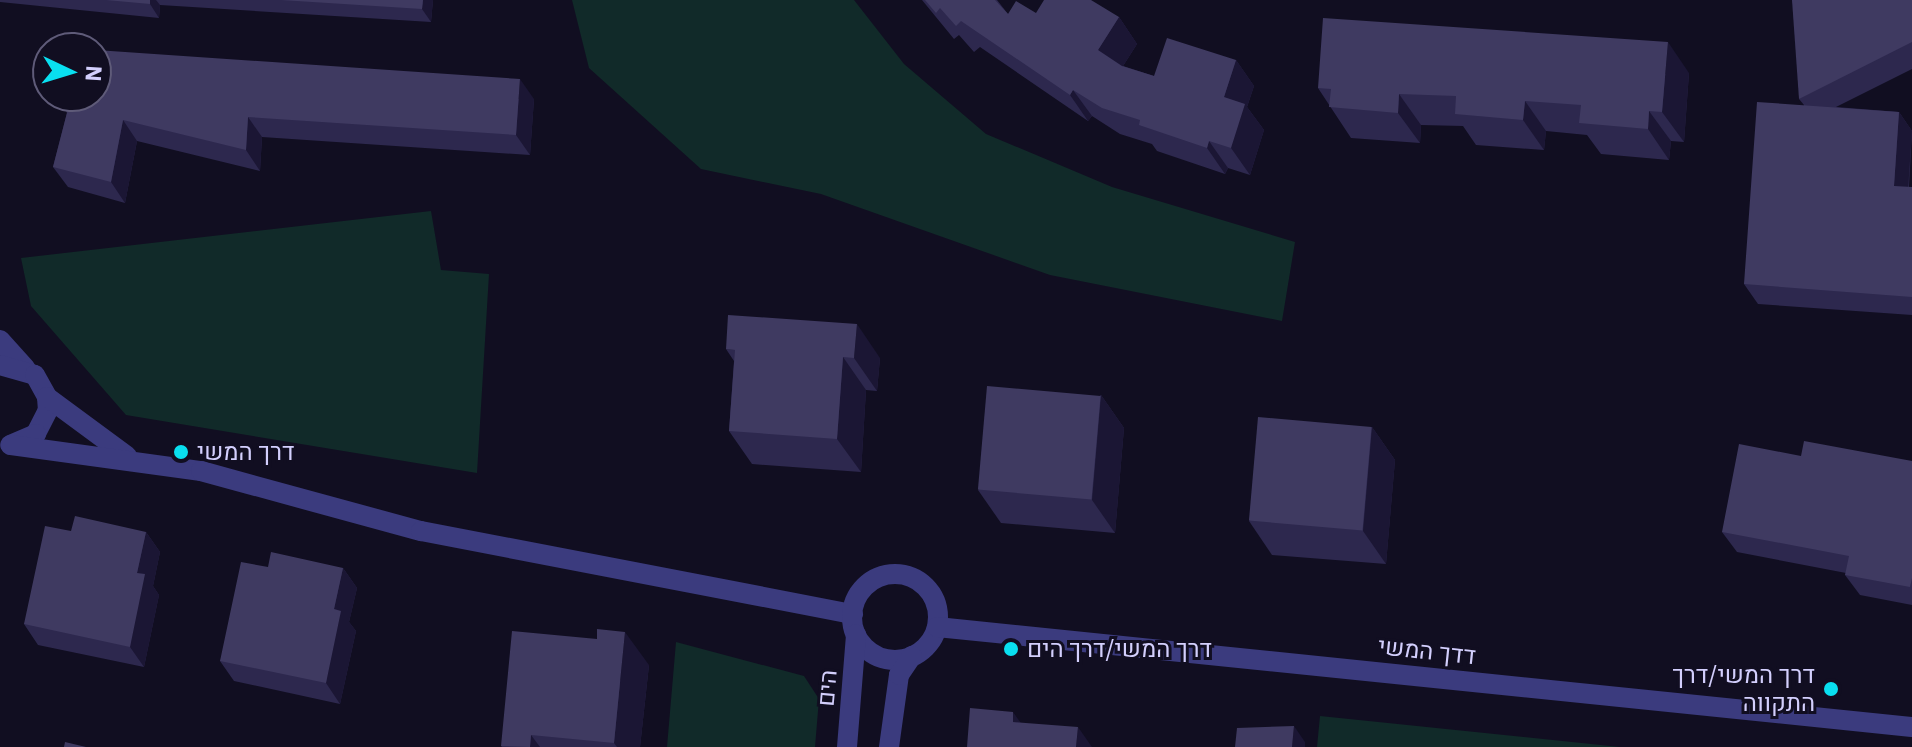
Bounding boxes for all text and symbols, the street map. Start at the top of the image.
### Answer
north arrow [32,32,112,112]
text: N [79,65,109,83]
place label: דרך המשי [197,438,294,466]
marker: דרך המשי [172,443,190,461]
street label: דדך המשי [1377,632,1477,670]
place label: דרך המשי/דרך הים [1027,635,1212,663]
marker: דרך המשי/דרך הים [1002,640,1020,658]
place label: דרך המשי/דרך התקווה [1672,661,1815,717]
street label: הים [811,669,843,707]
marker: דרך המשי/דרך התקווה [1822,680,1840,698]

